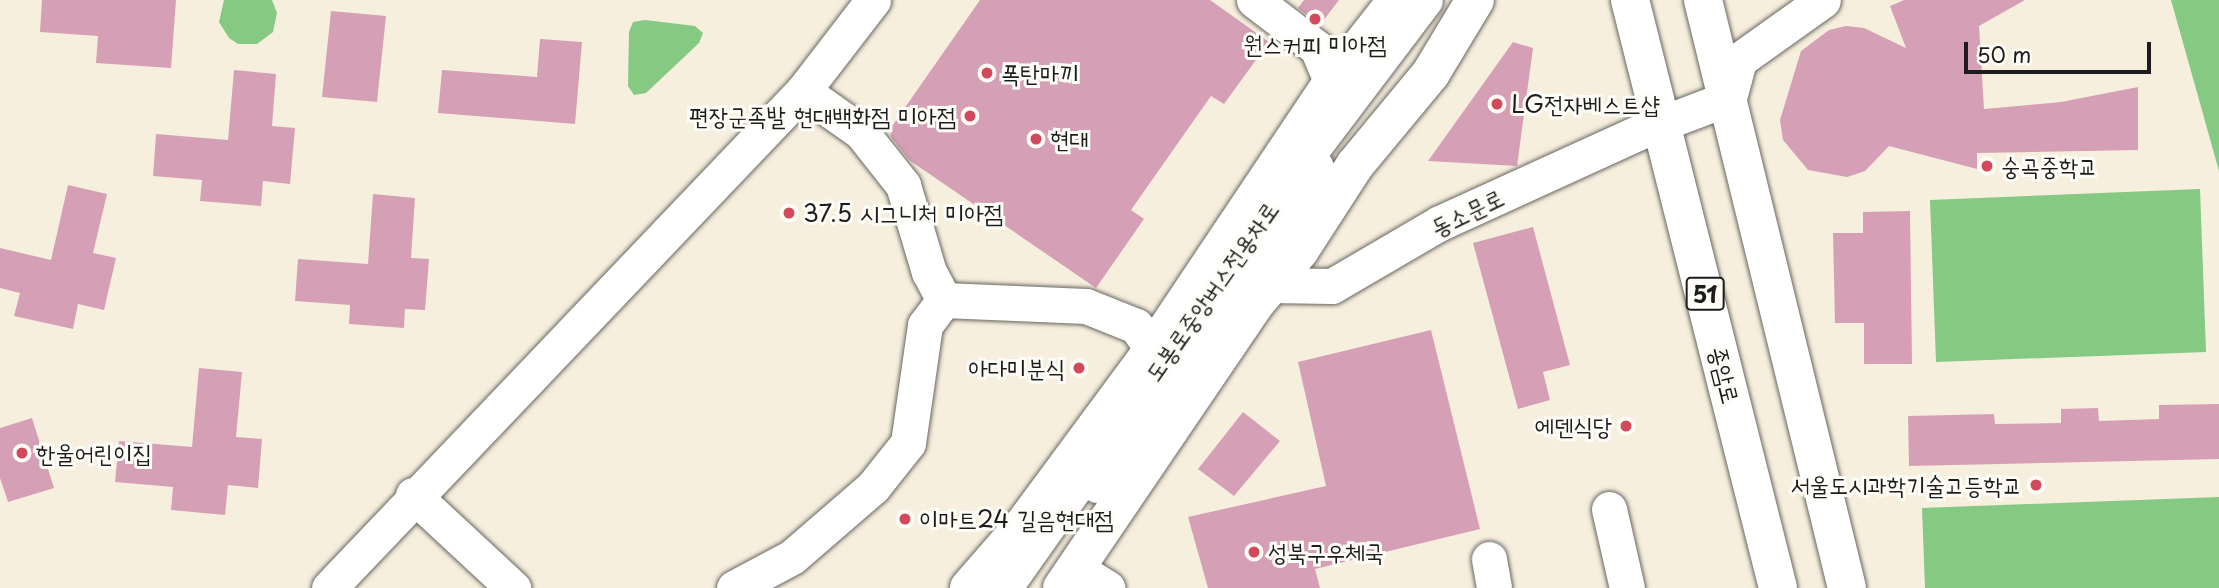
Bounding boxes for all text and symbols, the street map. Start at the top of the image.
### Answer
marker: 원스커피 미아점 [1307,11,1323,27]
scale bar [1967,28,2154,72]
place label: 원스커피 미아점 [1244,30,1386,58]
text: 50 m [1977,38,2031,70]
place label: 폭탄마끼 [1001,59,1078,87]
marker: 폭탄마끼 [979,65,995,81]
place label: LG전자베스트샵 [1511,90,1660,118]
marker: LG전자베스트샵 [1489,96,1505,112]
place label: 편장군족발 현대백화점 미아점 [689,102,956,130]
marker: 편장군족발 현대백화점 미아점 [962,108,978,124]
place label: 현대 [1050,125,1089,153]
marker: 현대 [1028,131,1044,147]
place label: 숭곡중학교 [2001,152,2098,180]
marker: 숭곡중학교 [1979,158,1995,174]
street label: 동소문로 [1426,182,1508,242]
street label: 도봉로중앙버스전용차로 [1138,196,1284,386]
place label: 37.5 시그니처 미아점 [803,199,1003,227]
marker: 37.5 시그니처 미아점 [781,205,797,221]
road number: 51 [1684,274,1726,314]
street label: 종암로 [1704,343,1746,407]
place label: 아다미분식 [968,354,1065,382]
marker: 아다미분식 [1071,360,1087,376]
place label: 에덴식당 [1535,412,1612,440]
marker: 에덴식당 [1618,418,1634,434]
place label: 한울어린이집 [36,439,152,467]
marker: 한울어린이집 [14,445,30,461]
place label: 서울도시과학기술고등학교 [1790,471,2022,499]
marker: 서울도시과학기술고등학교 [2028,477,2044,493]
place label: 이마트24 길음현대점 [919,505,1114,533]
marker: 이마트24 길음현대점 [897,511,913,527]
place label: 성북구우체국 [1268,538,1384,566]
marker: 성북구우체국 [1246,544,1262,560]

